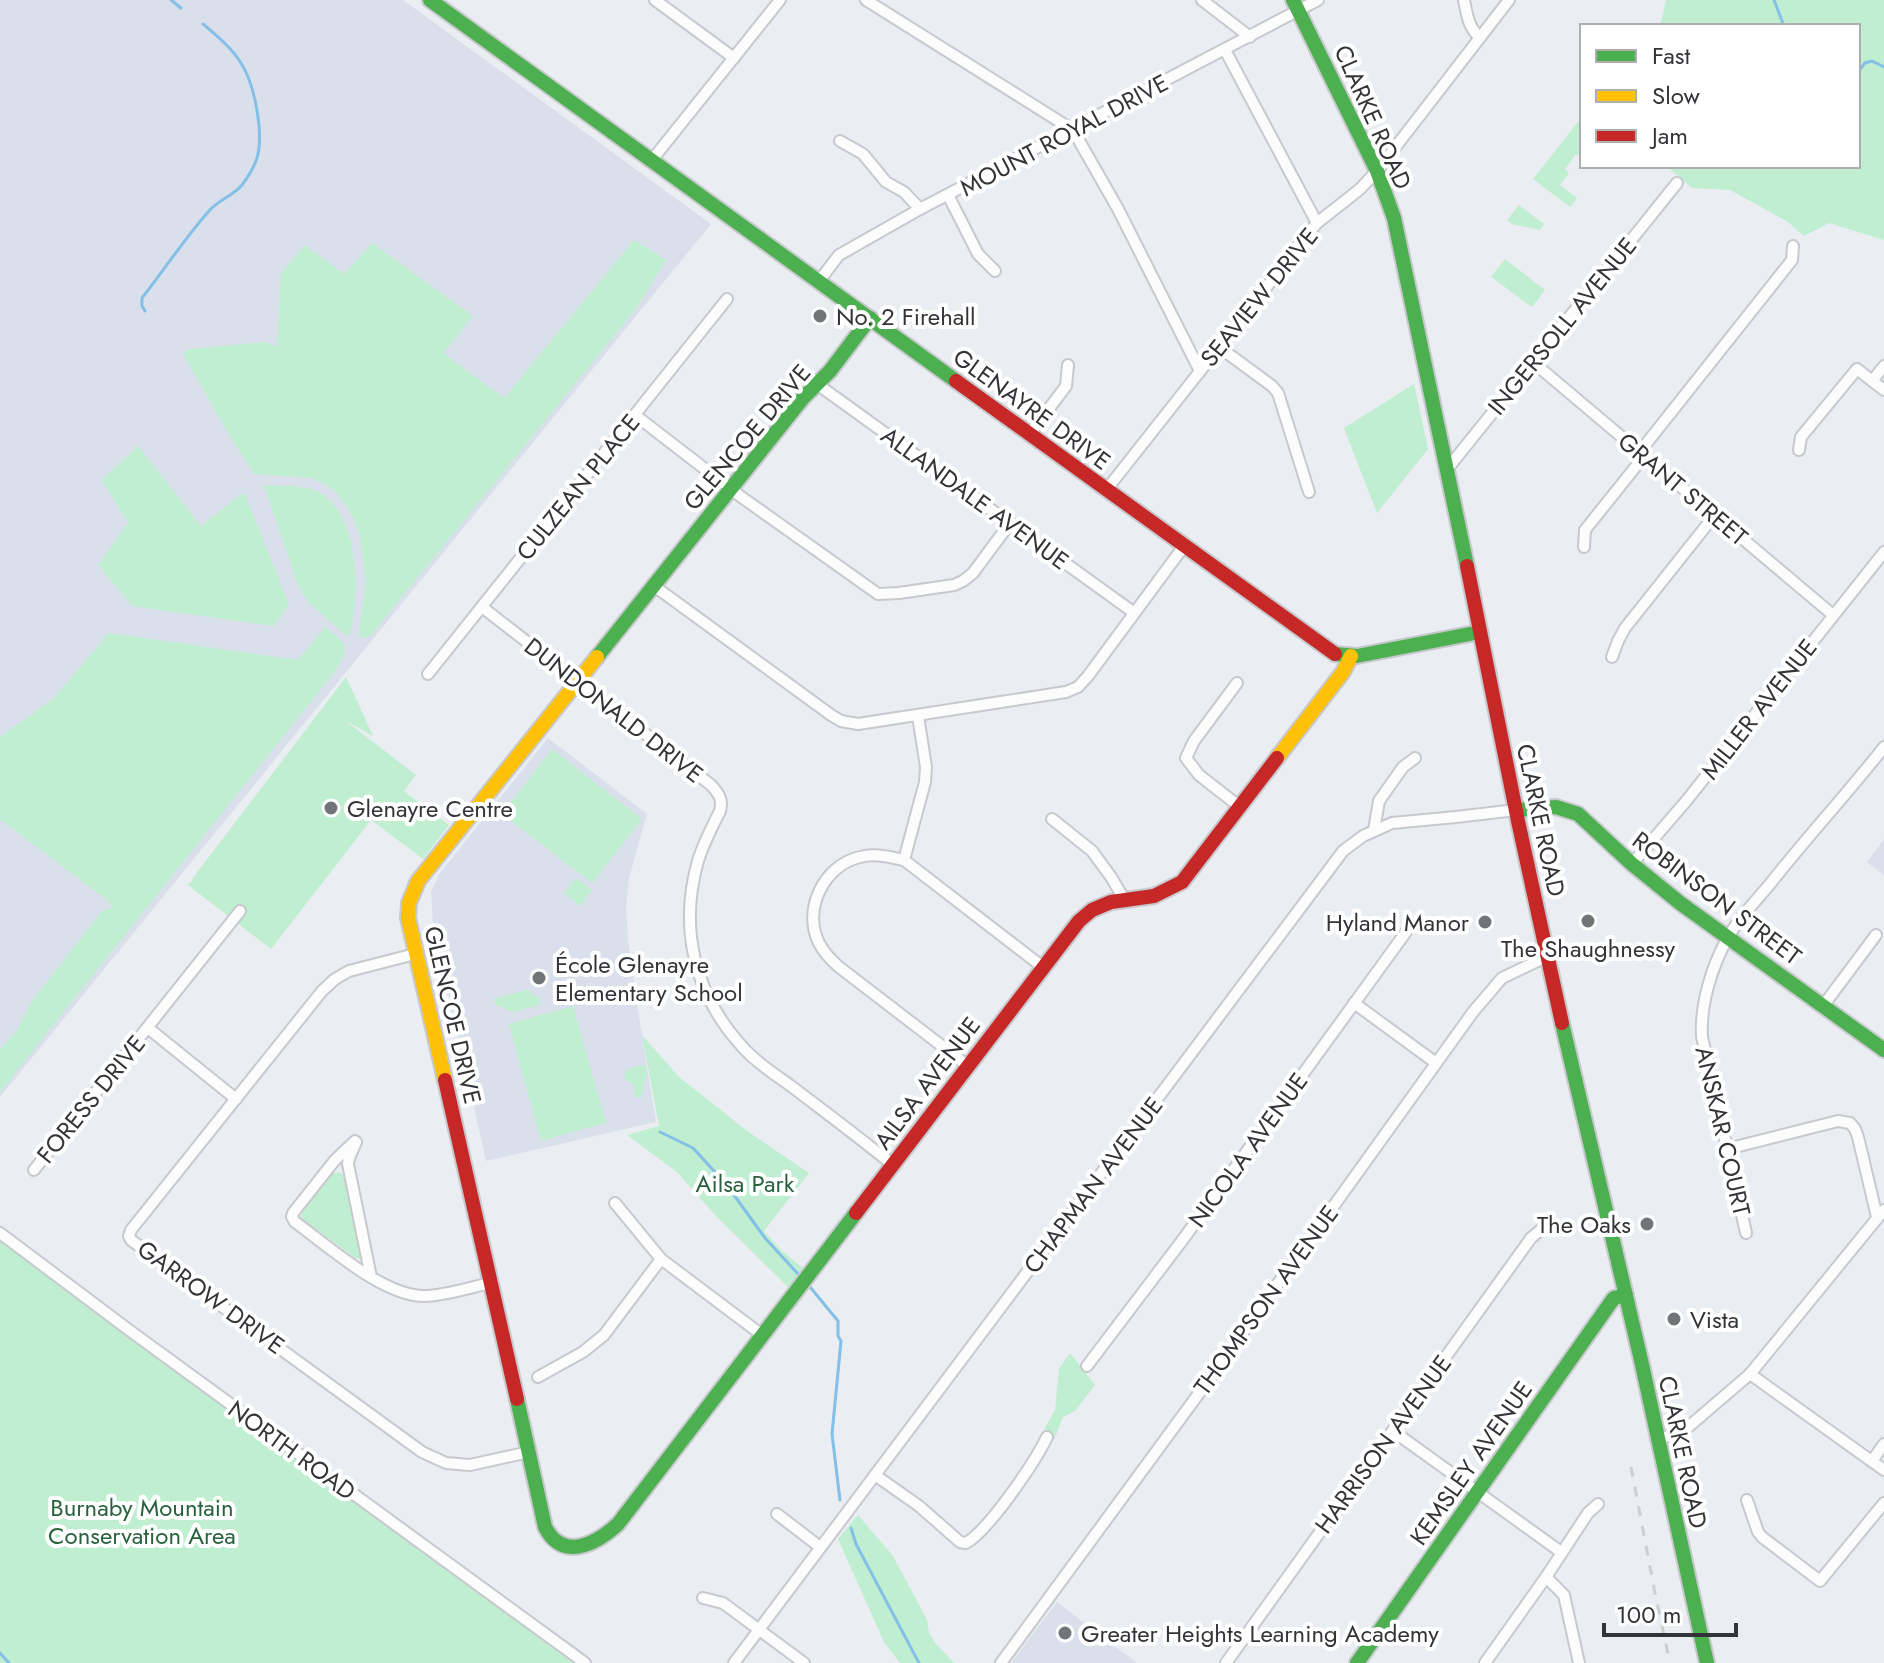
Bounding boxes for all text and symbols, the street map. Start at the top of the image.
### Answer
legend [1580,24,1860,168]
text: Fast [1652,38,1690,73]
street label: CLARKE ROAD [1325,39,1421,195]
street label: MOUNT ROYAL DRIVE [954,65,1174,205]
text: Slow [1652,78,1700,113]
text: Jam [1649,118,1688,153]
street label: SEAVIEW DRIVE [1192,220,1326,374]
street label: INGERSOLL AVENUE [1479,230,1645,422]
place label: No. 2 Firehall [836,299,975,334]
marker: No. 2 Firehall [811,307,829,325]
street label: GLENAYRE DRIVE [946,340,1118,478]
street label: GLENCOE DRIVE [675,356,819,518]
street label: CULZEAN PLACE [508,406,648,568]
street label: ALLANDALE AVENUE [874,418,1076,578]
street label: GRANT STREET [1610,424,1756,554]
street label: DUNDONALD DRIVE [517,629,711,791]
street label: MILLER AVENUE [1693,631,1825,787]
street label: CLARKE ROAD [1508,741,1574,899]
place label: Glenayre Centre [347,791,513,826]
marker: Glenayre Centre [322,799,340,817]
street label: ROBINSON STREET [1625,823,1809,973]
place label: Hyland Manor [1326,905,1470,940]
marker: The Shaughnessy [1579,912,1597,930]
marker: Hyland Manor [1476,913,1494,931]
street label: GLENCOE DRIVE [416,923,490,1107]
place label: The Shaughnessy [1501,931,1676,966]
place label: École Glenayre Elementary School [555,947,743,1010]
marker: École Glenayre Elementary School [530,969,548,987]
street label: AILSA AVENUE [865,1009,989,1157]
street label: FORESS DRIVE [28,1027,154,1171]
street label: ANSKAR COURT [1687,1043,1759,1219]
street label: NICOLA AVENUE [1180,1065,1316,1235]
street label: CHAPMAN AVENUE [1015,1089,1171,1281]
park label: Ailsa Park [696,1166,795,1201]
street label: THOMPSON AVENUE [1185,1198,1347,1402]
place label: The Oaks [1537,1207,1631,1242]
marker: The Oaks [1638,1215,1656,1233]
street label: GARROW DRIVE [130,1232,292,1362]
place label: Vista [1690,1302,1739,1337]
marker: Vista [1665,1310,1683,1328]
street label: HARRISON AVENUE [1306,1348,1460,1540]
street label: CLARKE ROAD [1650,1373,1716,1531]
street label: KEMSLEY AVENUE [1401,1374,1541,1552]
street label: NORTH ROAD [221,1392,363,1508]
park label: Burnaby Mountain Conservation Area [48,1490,236,1553]
scale bar [1604,1587,1736,1637]
text: 100 m [1616,1597,1682,1632]
place label: Greater Heights Learning Academy [1081,1616,1439,1651]
marker: Greater Heights Learning Academy [1056,1624,1074,1642]

